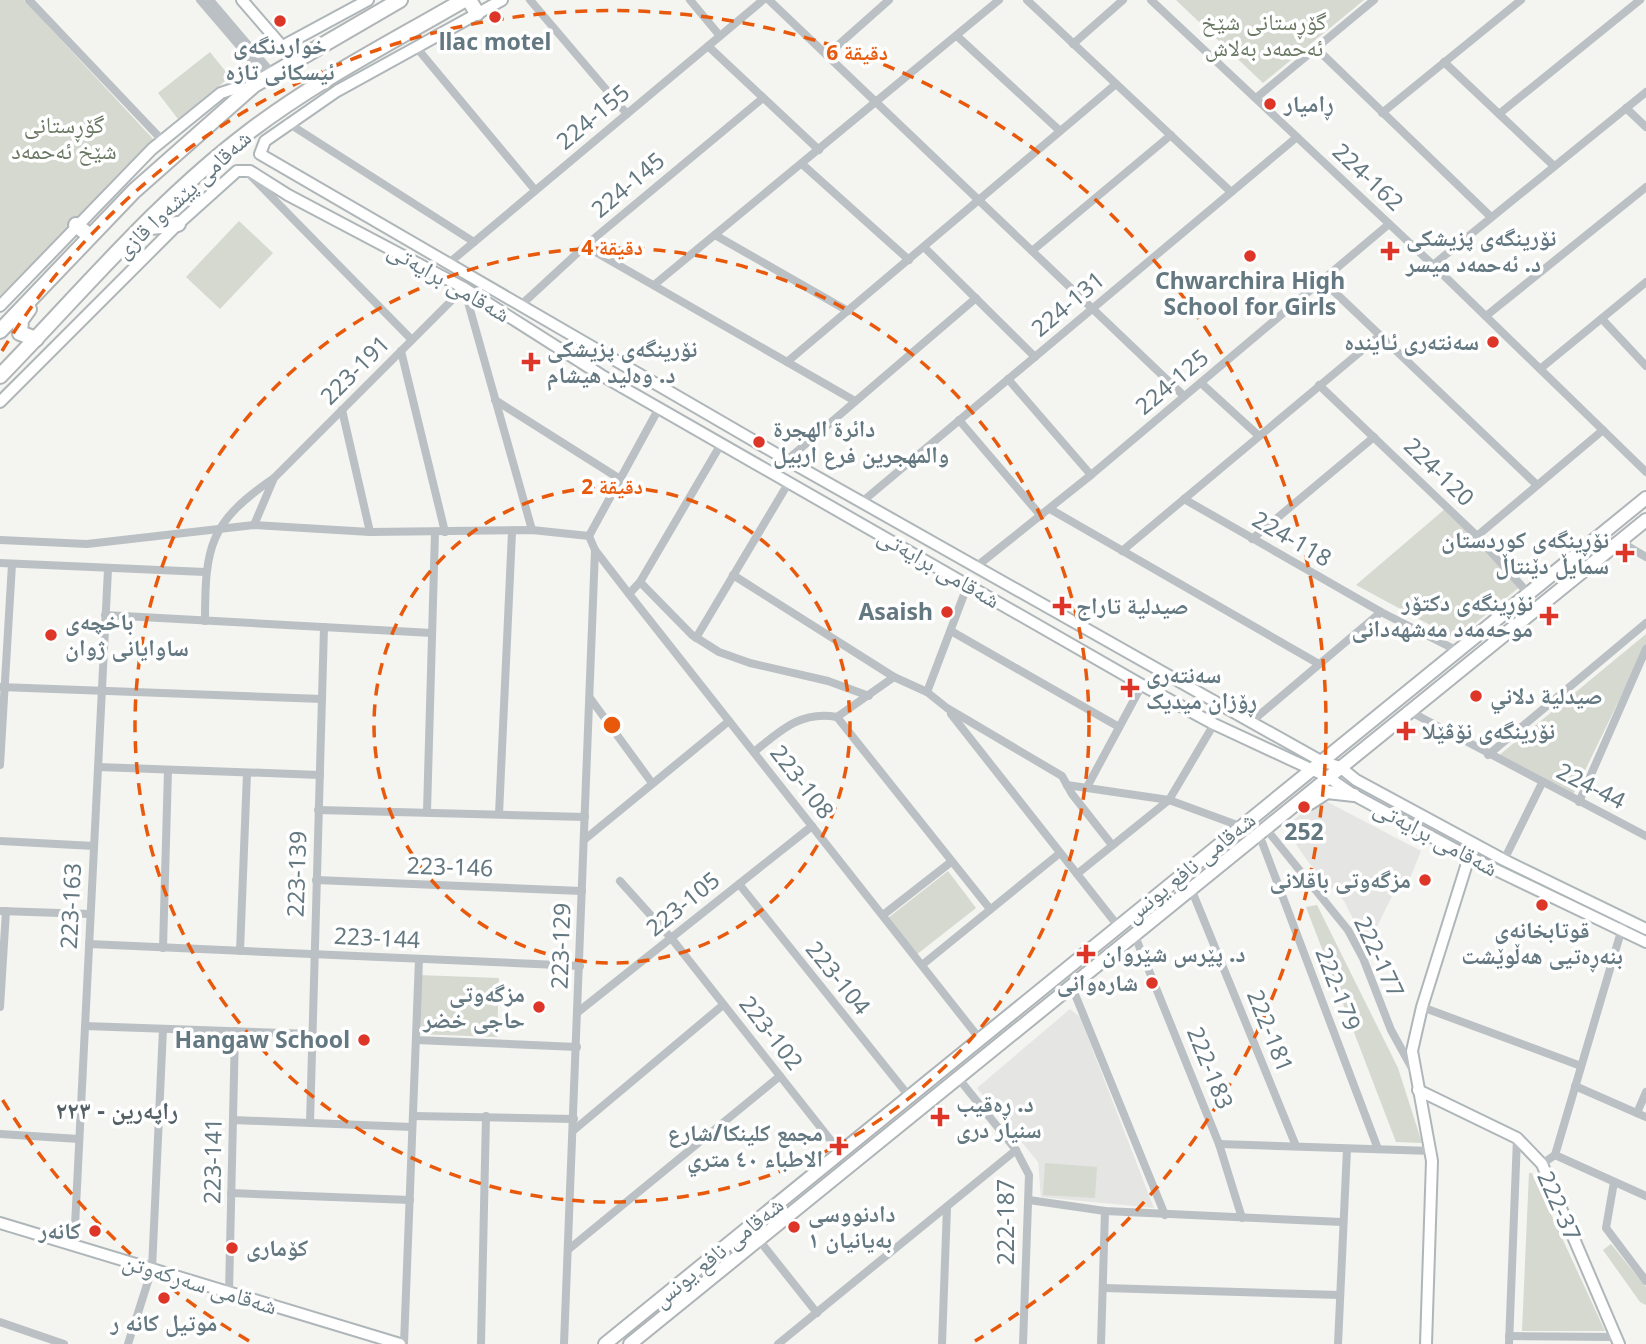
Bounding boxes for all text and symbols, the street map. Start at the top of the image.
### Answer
park label: گۆڕستانی شێخ ئەحمەد بەلاش [1201,5,1327,63]
marker: llac motel [487,9,503,25]
marker: خواردنگەی ئیسکانی تازە [272,13,288,29]
place label: llac motel [439,25,551,57]
place label: خواردنگەی ئیسکانی تازە [225,29,335,87]
text: 6 دقيقة [826,38,888,66]
street label: 224-155 [549,76,636,156]
place label: ڕامیار [1283,87,1334,121]
marker: ڕامیار [1262,96,1278,112]
park label: گۆڕستانی شێخ ئەحمەد [11,108,117,166]
street label: شەقامی پێشەوا قازی [107,122,258,265]
street label: 224-162 [1326,135,1411,217]
street label: 224-145 [584,144,671,224]
place label: نۆرینگەی پزیشکی د. ئەحمەد میسر [1405,221,1556,279]
street label: شەقامی برایەتی [382,233,517,329]
text: 4 دقيقة [581,233,643,261]
marker: نۆرینگەی پزیشکی د. ئەحمەد میسر [1380,241,1400,261]
marker: Chwarchira High School for Girls [1242,248,1258,264]
street label: 224-131 [1024,263,1111,343]
place label: Chwarchira High School for Girls [1155,264,1345,322]
place label: سەنتەری ئـایندە [1344,325,1479,357]
street label: 223-191 [312,327,396,411]
place label: نۆرینگەی پزیشکی د. وەلید هیشام [547,332,697,391]
marker: سەنتەری ئـایندە [1485,334,1501,350]
street label: 224-125 [1128,341,1215,421]
marker: نۆرینگەی پزیشکی د. وەلید هیشام [521,352,541,372]
place label: دائرة الهجرة والمهجرين فرع اربيل [773,412,949,470]
street label: 224-120 [1398,430,1482,513]
marker: دائرة الهجرة والمهجرين فرع اربيل [751,434,767,450]
text: 2 دقيقة [581,472,643,500]
street label: 224-118 [1247,503,1338,574]
street label: شەقامی برایەتی [872,519,1007,615]
place label: نۆڕینگەی کوردستان سمایڵ دێنتاڵ [1441,523,1609,581]
marker: نۆڕینگەی کوردستان سمایڵ دێنتاڵ [1615,543,1635,563]
place label: نۆڕینگەی دکتۆر موحەمەد مەشهەدانی [1351,586,1533,644]
place label: صيدلية تاراج [1076,589,1188,621]
place label: Asaish [858,595,933,627]
marker: صيدلية تاراج [1054,598,1070,614]
marker: Asaish [939,604,955,620]
place label: باخچەی ساوایانی ژوان [65,605,189,663]
marker: نۆڕینگەی دکتۆر موحەمەد مەشهەدانی [1539,606,1559,626]
marker: باخچەی ساوایانی ژوان [43,627,59,643]
place label: سەنتەری ڕۆزان میدیک [1146,658,1257,718]
marker: سەنتەری ڕۆزان میدیک [1120,678,1140,698]
place label: صيدلية دلاني [1490,679,1602,715]
marker: صيدلية دلاني [1468,688,1484,704]
centre of rings [600,713,624,737]
place label: نۆرینگەی نۆڤێلا [1422,714,1555,746]
marker: نۆرینگەی نۆڤێلا [1396,721,1416,741]
street label: 223-108 [764,738,842,825]
street label: 224-44 [1552,754,1631,816]
street label: شەقامی برایەتی [1369,791,1504,883]
marker: 252 [1296,799,1312,815]
street label: شەقامی نافع یونس [1117,803,1262,929]
place label: 252 [1284,815,1324,847]
street label: 223-139 [279,830,313,918]
street label: 223-146 [406,849,494,883]
street label: 223-163 [52,862,88,950]
place label: مزگەوتی باقلانی [1269,863,1411,895]
street label: 223-105 [639,864,726,943]
marker: مزگەوتی باقلانی [1417,872,1433,888]
marker: قوتابخانەی بنەڕەتیی هەڵوێشت [1534,897,1550,913]
street label: 223-129 [543,902,577,990]
street label: 222-177 [1347,911,1413,1002]
place label: قوتابخانەی بنەڕەتیی هەڵوێشت [1461,913,1623,973]
street label: 223-144 [333,919,421,955]
street label: 223-104 [799,934,878,1021]
place label: د. پێرس شێروان [1102,937,1245,969]
street label: 222-179 [1309,943,1369,1035]
marker: د. پێرس شێروان [1076,944,1096,964]
place label: شارەوانی [1057,966,1138,998]
marker: شارەوانی [1144,975,1160,991]
place label: مزگه‌وتی حاجی خضر [422,977,525,1035]
street label: 222-181 [1240,985,1302,1077]
street label: 223-102 [733,989,811,1076]
marker: مزگه‌وتی حاجی خضر [531,999,547,1015]
street label: 222-183 [1180,1022,1242,1114]
place label: Hangaw School [175,1023,350,1055]
marker: Hangaw School [356,1032,372,1048]
place label: د. ڕەقیب سنیار دری [956,1087,1042,1145]
district label: راپەرین - ٢٢٣ [56,1093,178,1126]
marker: د. ڕەقیب سنیار دری [930,1107,950,1127]
place label: مجمع كلينكا/شارع الاطباء ٤٠ متري [668,1116,823,1178]
street label: 223-141 [195,1118,229,1204]
marker: مجمع كلينكا/شارع الاطباء ٤٠ متري [829,1136,849,1156]
street label: 222-37 [1530,1166,1589,1246]
street label: 222-187 [989,1179,1021,1265]
street label: شەقامی نافع یونس [645,1188,790,1314]
place label: دادنووسی بەیانیان ١ [808,1197,896,1255]
place label: کانەر [37,1214,81,1246]
marker: دادنووسی بەیانیان ١ [786,1219,802,1235]
marker: کانەر [87,1223,103,1239]
place label: كۆماری [246,1231,308,1263]
marker: كۆماری [224,1240,240,1256]
street label: شەقامی سەرکەوتن [119,1244,281,1322]
marker: موتيل كانه ر [156,1290,172,1306]
place label: موتيل كانه ر [110,1306,217,1338]

